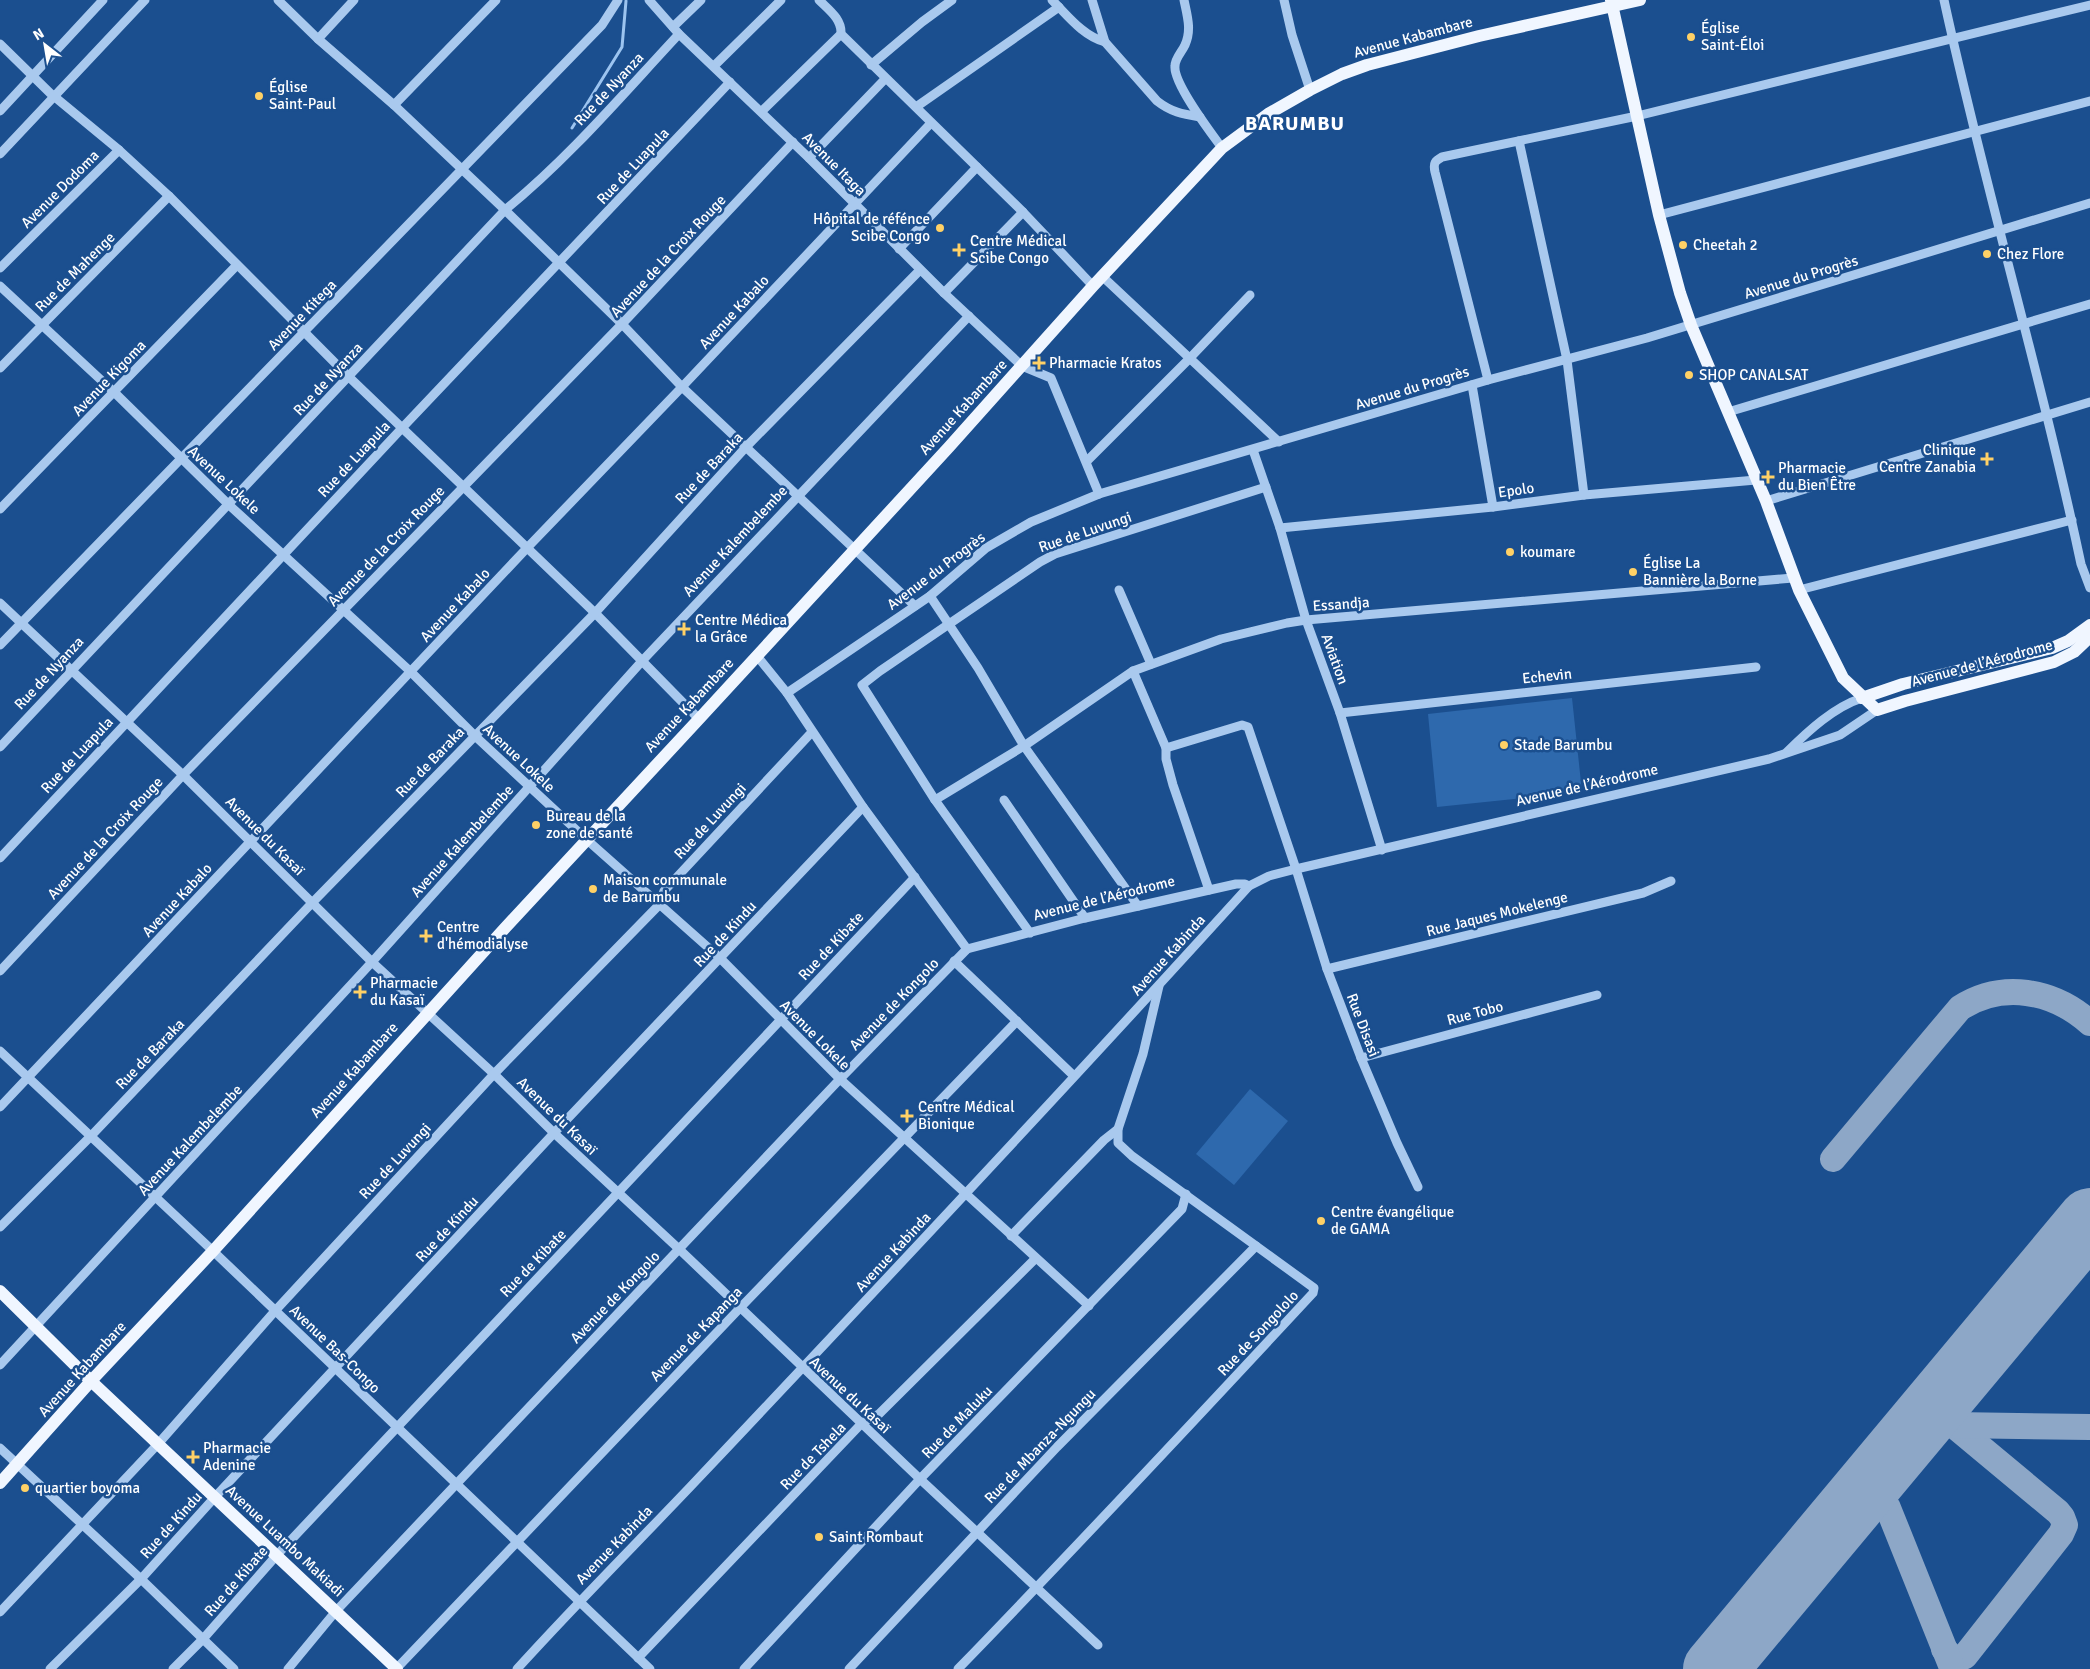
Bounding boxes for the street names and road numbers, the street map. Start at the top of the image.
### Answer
street label: Avenue Kabambare [1352,12,1474,62]
street label: Rue de Nyanza [571,49,647,129]
street label: Rue de Luapula [593,124,673,208]
street label: Avenue Itaga [798,128,870,200]
street label: Avenue Dodoma [17,146,103,232]
street label: Avenue de la Croix Rouge [607,191,729,321]
street label: Rue de Mahenge [31,228,119,316]
street label: Avenue du Progrès [1742,251,1861,303]
street label: Avenue Kabalo [695,271,773,353]
street label: Avenue Kitega [264,276,340,354]
street label: Avenue Kigoma [68,336,150,420]
street label: Rue de Nyanza [290,339,366,419]
street label: Avenue Kabambare [915,355,1011,459]
street label: Avenue du Progrès [1353,362,1472,414]
street label: Rue de Luapula [314,417,394,501]
street label: Rue de Baraka [671,428,747,508]
street label: Avenue Lokele [184,442,264,518]
street label: Epolo [1497,479,1535,501]
street label: Avenue de la Croix Rouge [324,482,448,610]
street label: Avenue Kalembelembe [679,482,791,600]
street label: Rue de Luvungi [1036,508,1134,556]
street label: Avenue du Progrès [883,528,989,614]
street label: Avenue Kabalo [416,564,494,646]
street label: Essandja [1312,593,1370,615]
street label: Aviation [1318,631,1352,687]
street label: Rue de Nyanza [11,633,87,713]
street label: Avenue de l’Aérodrome [1909,635,2055,691]
street label: Avenue Kabambare [641,654,737,756]
street label: Echevin [1521,664,1573,688]
street label: Rue de Luapula [37,713,117,797]
street label: Avenue Lokele [479,720,559,796]
street label: Rue de Baraka [392,723,468,801]
street label: Avenue de l’Aérodrome [1514,760,1660,810]
street label: Avenue de la Croix Rouge [44,773,166,903]
street label: Rue de Luvungi [670,779,750,863]
street label: Avenue Kalembelembe [407,781,517,901]
street label: Avenue du Kasaï [222,793,309,880]
street label: Avenue Kabalo [138,859,216,941]
street label: Avenue de l’Aérodrome [1031,872,1177,924]
street label: Rue Jaques Mokelenge [1424,888,1570,940]
street label: Rue de Kindu [690,897,760,971]
street label: Rue de Kibate [795,908,867,984]
street label: Avenue Kabinda [1127,911,1209,999]
street label: Avenue de Kongolo [845,954,943,1054]
street label: Rue Disasi [1343,991,1383,1059]
street label: Avenue Lokele [776,996,854,1074]
street label: Rue Tobo [1445,997,1505,1029]
street label: Rue de Baraka [112,1015,188,1093]
street label: Avenue Kabambare [306,1018,402,1122]
street label: Avenue du Kasaï [513,1073,602,1159]
street label: Avenue Kalembelembe [134,1081,246,1199]
street label: Rue de Luvungi [355,1119,435,1203]
street label: Rue de Kindu [412,1192,482,1266]
street label: Avenue Kabinda [851,1208,935,1296]
street label: Rue de Kibate [496,1225,570,1301]
street label: Avenue de Kongolo [566,1247,664,1347]
street label: Avenue de Kapanga [646,1283,746,1385]
street label: Rue de Songololo [1214,1286,1302,1380]
street label: Avenue Bas-Congo [286,1301,384,1397]
street label: Avenue Kabambare [34,1317,130,1421]
street label: Avenue du Kasaï [806,1353,895,1438]
street label: Rue de Maluku [918,1382,996,1462]
street label: Rue de Mbanza-Ngungu [981,1385,1099,1507]
street label: Rue de Tshela [776,1418,850,1494]
street label: Avenue Luambo Makiadi [222,1481,348,1601]
street label: Rue de Kindu [136,1488,206,1562]
street label: Avenue Kabinda [572,1502,656,1588]
street label: Rue de Kibate [201,1542,271,1620]

